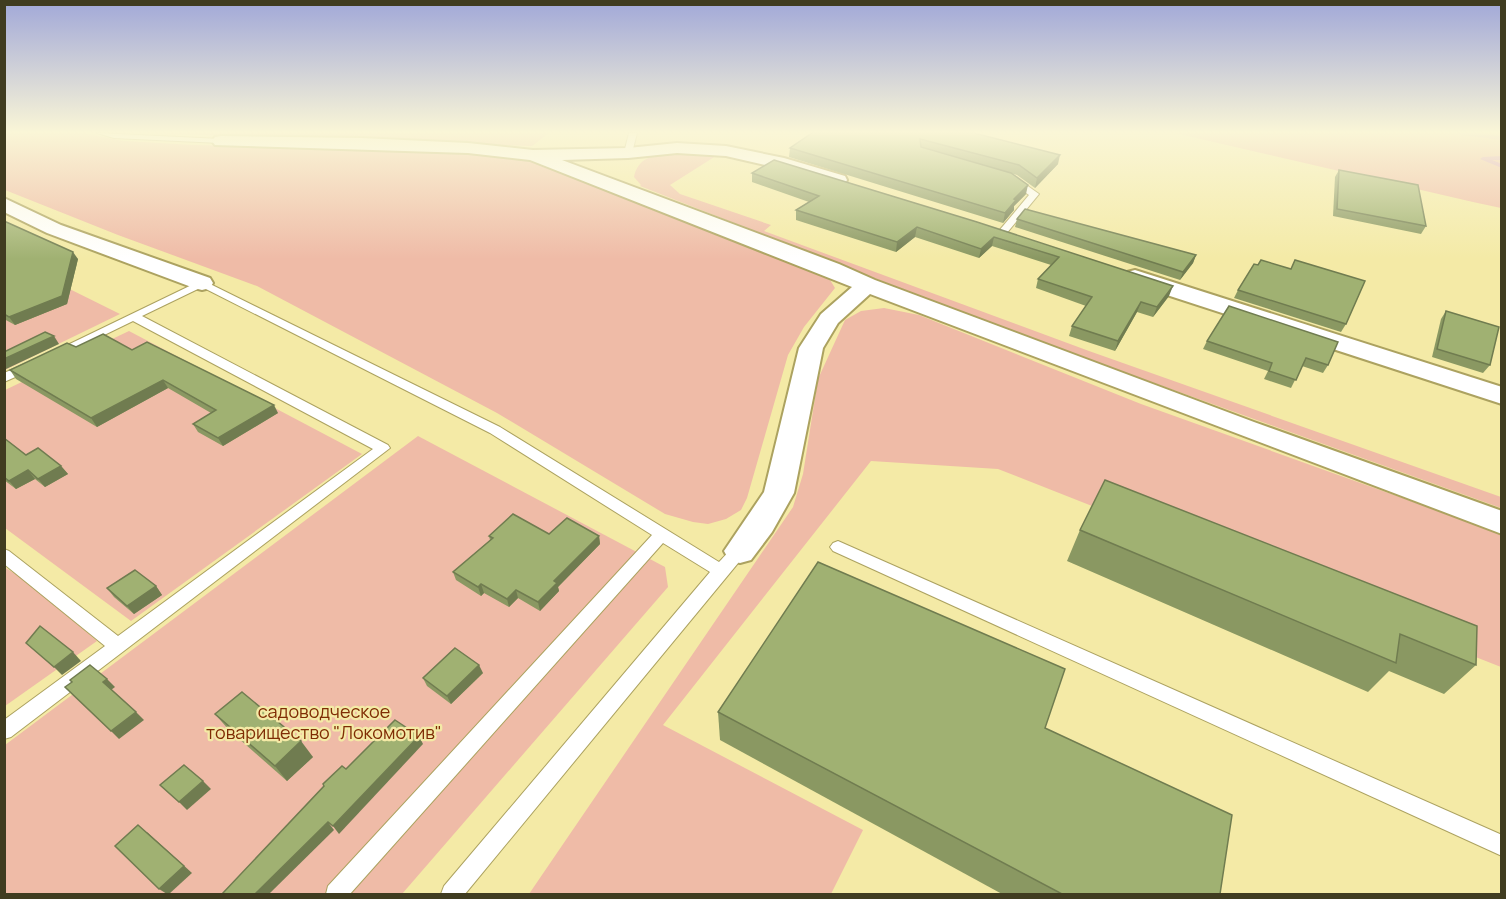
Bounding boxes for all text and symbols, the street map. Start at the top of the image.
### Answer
park label: садоводческое товарищество "Локомотив" [206,699,442,744]

